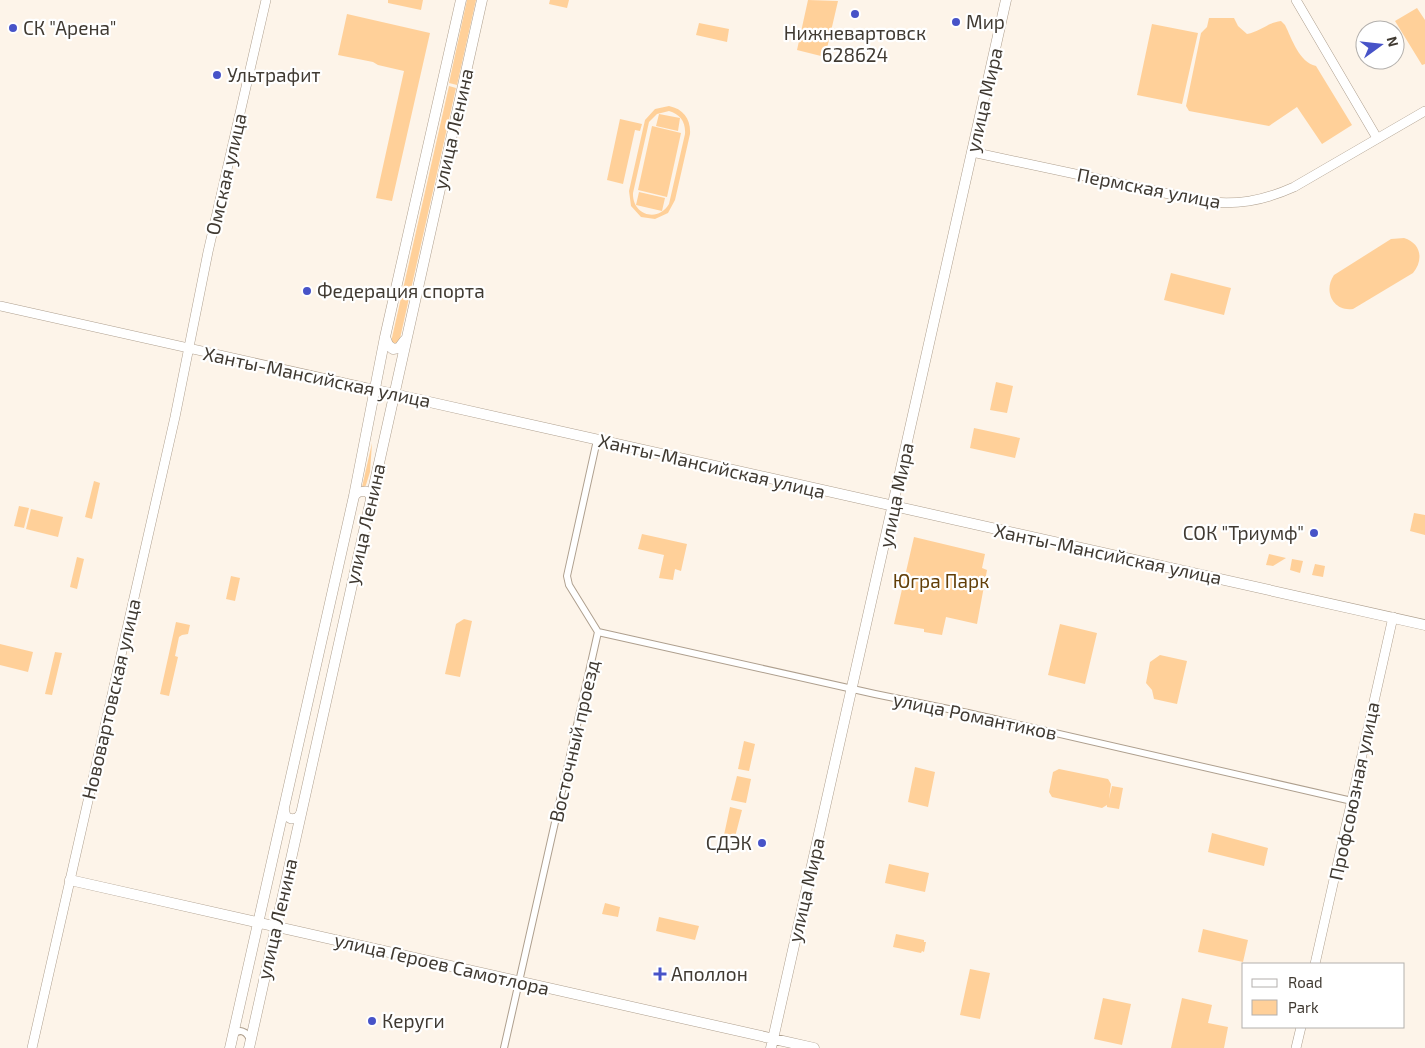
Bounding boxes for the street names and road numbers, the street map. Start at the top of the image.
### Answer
street label: улица Мира [960,45,1008,155]
street label: улица Ленина [427,66,479,192]
street label: Омская улица [200,111,252,237]
street label: Пермская улица [1075,162,1223,214]
street label: Ханты-Мансийская улица [201,341,433,413]
street label: Ханты-Мансийская улица [596,428,828,504]
street label: улица Мира [873,440,919,550]
street label: улица Ленина [339,461,391,587]
street label: Ханты-Мансийская улица [992,518,1224,590]
street label: Нововартовская улица [76,596,146,802]
street label: Восточный проезд [544,658,603,824]
street label: улица Романтиков [891,687,1059,745]
street label: Профсоюзная улица [1323,699,1385,883]
street label: улица Мира [782,835,830,945]
street label: улица Ленина [251,856,303,982]
street label: улица Героев Самотлора [332,928,552,1000]

